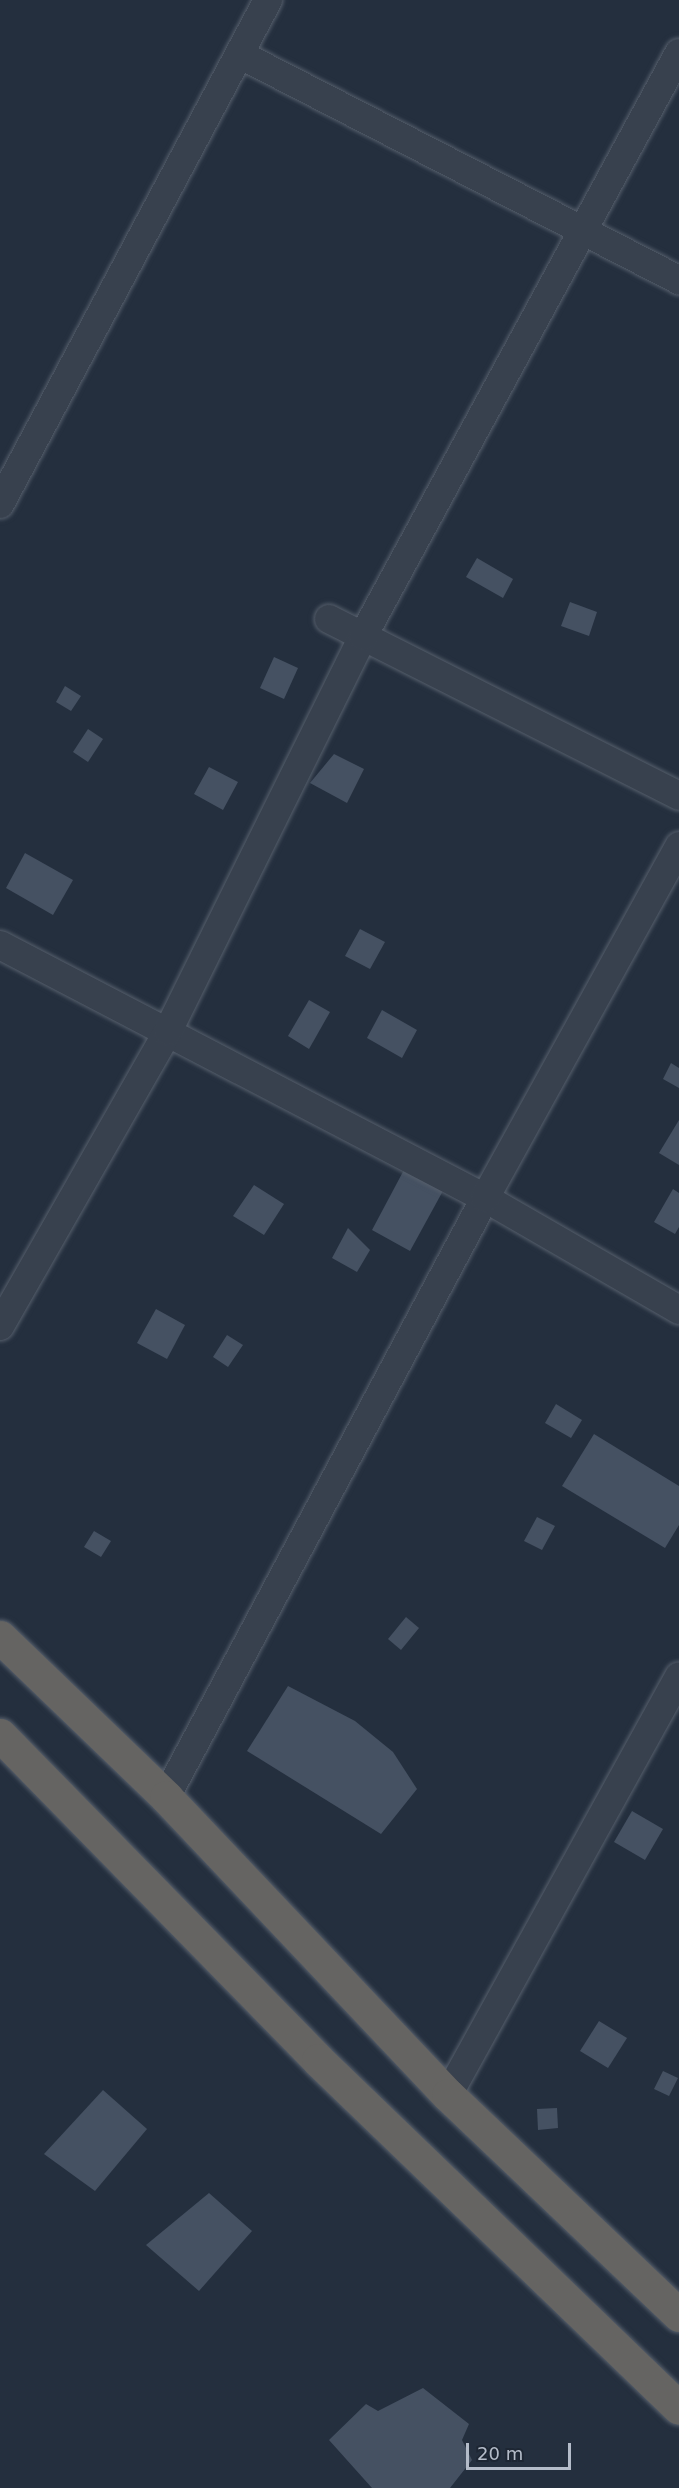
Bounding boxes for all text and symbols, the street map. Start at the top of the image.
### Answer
scale bar [469,2431,574,2469]
text: 20 m [477,2443,523,2464]

